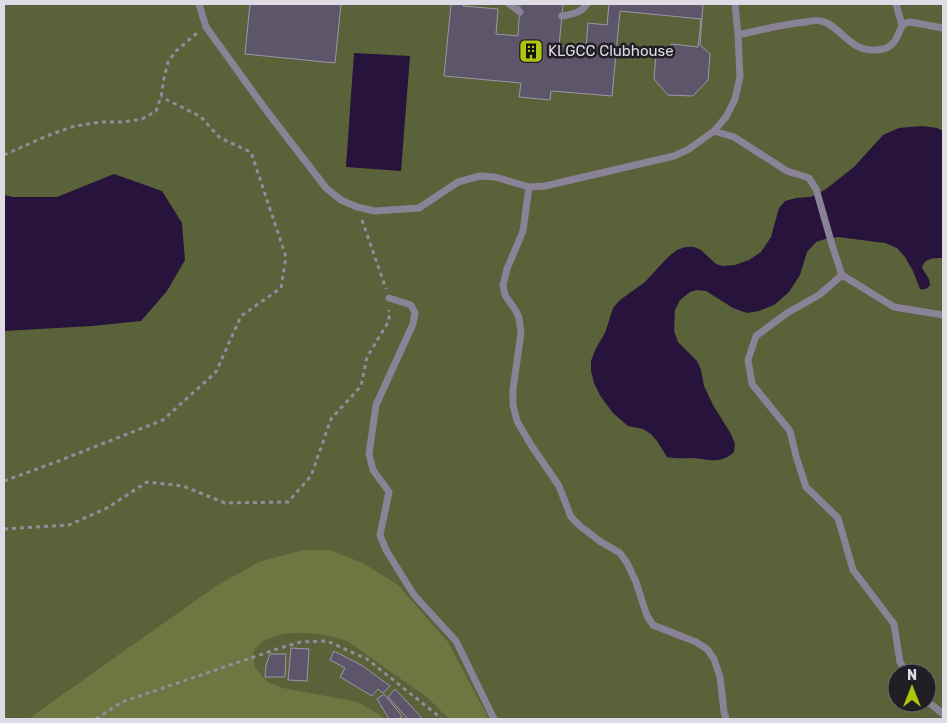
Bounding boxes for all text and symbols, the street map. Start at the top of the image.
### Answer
building icon: KLGCC Clubhouse [518,38,544,64]
place label: KLGCC Clubhouse [548,42,674,60]
north arrow [887,663,937,713]
text: N [907,667,917,684]

